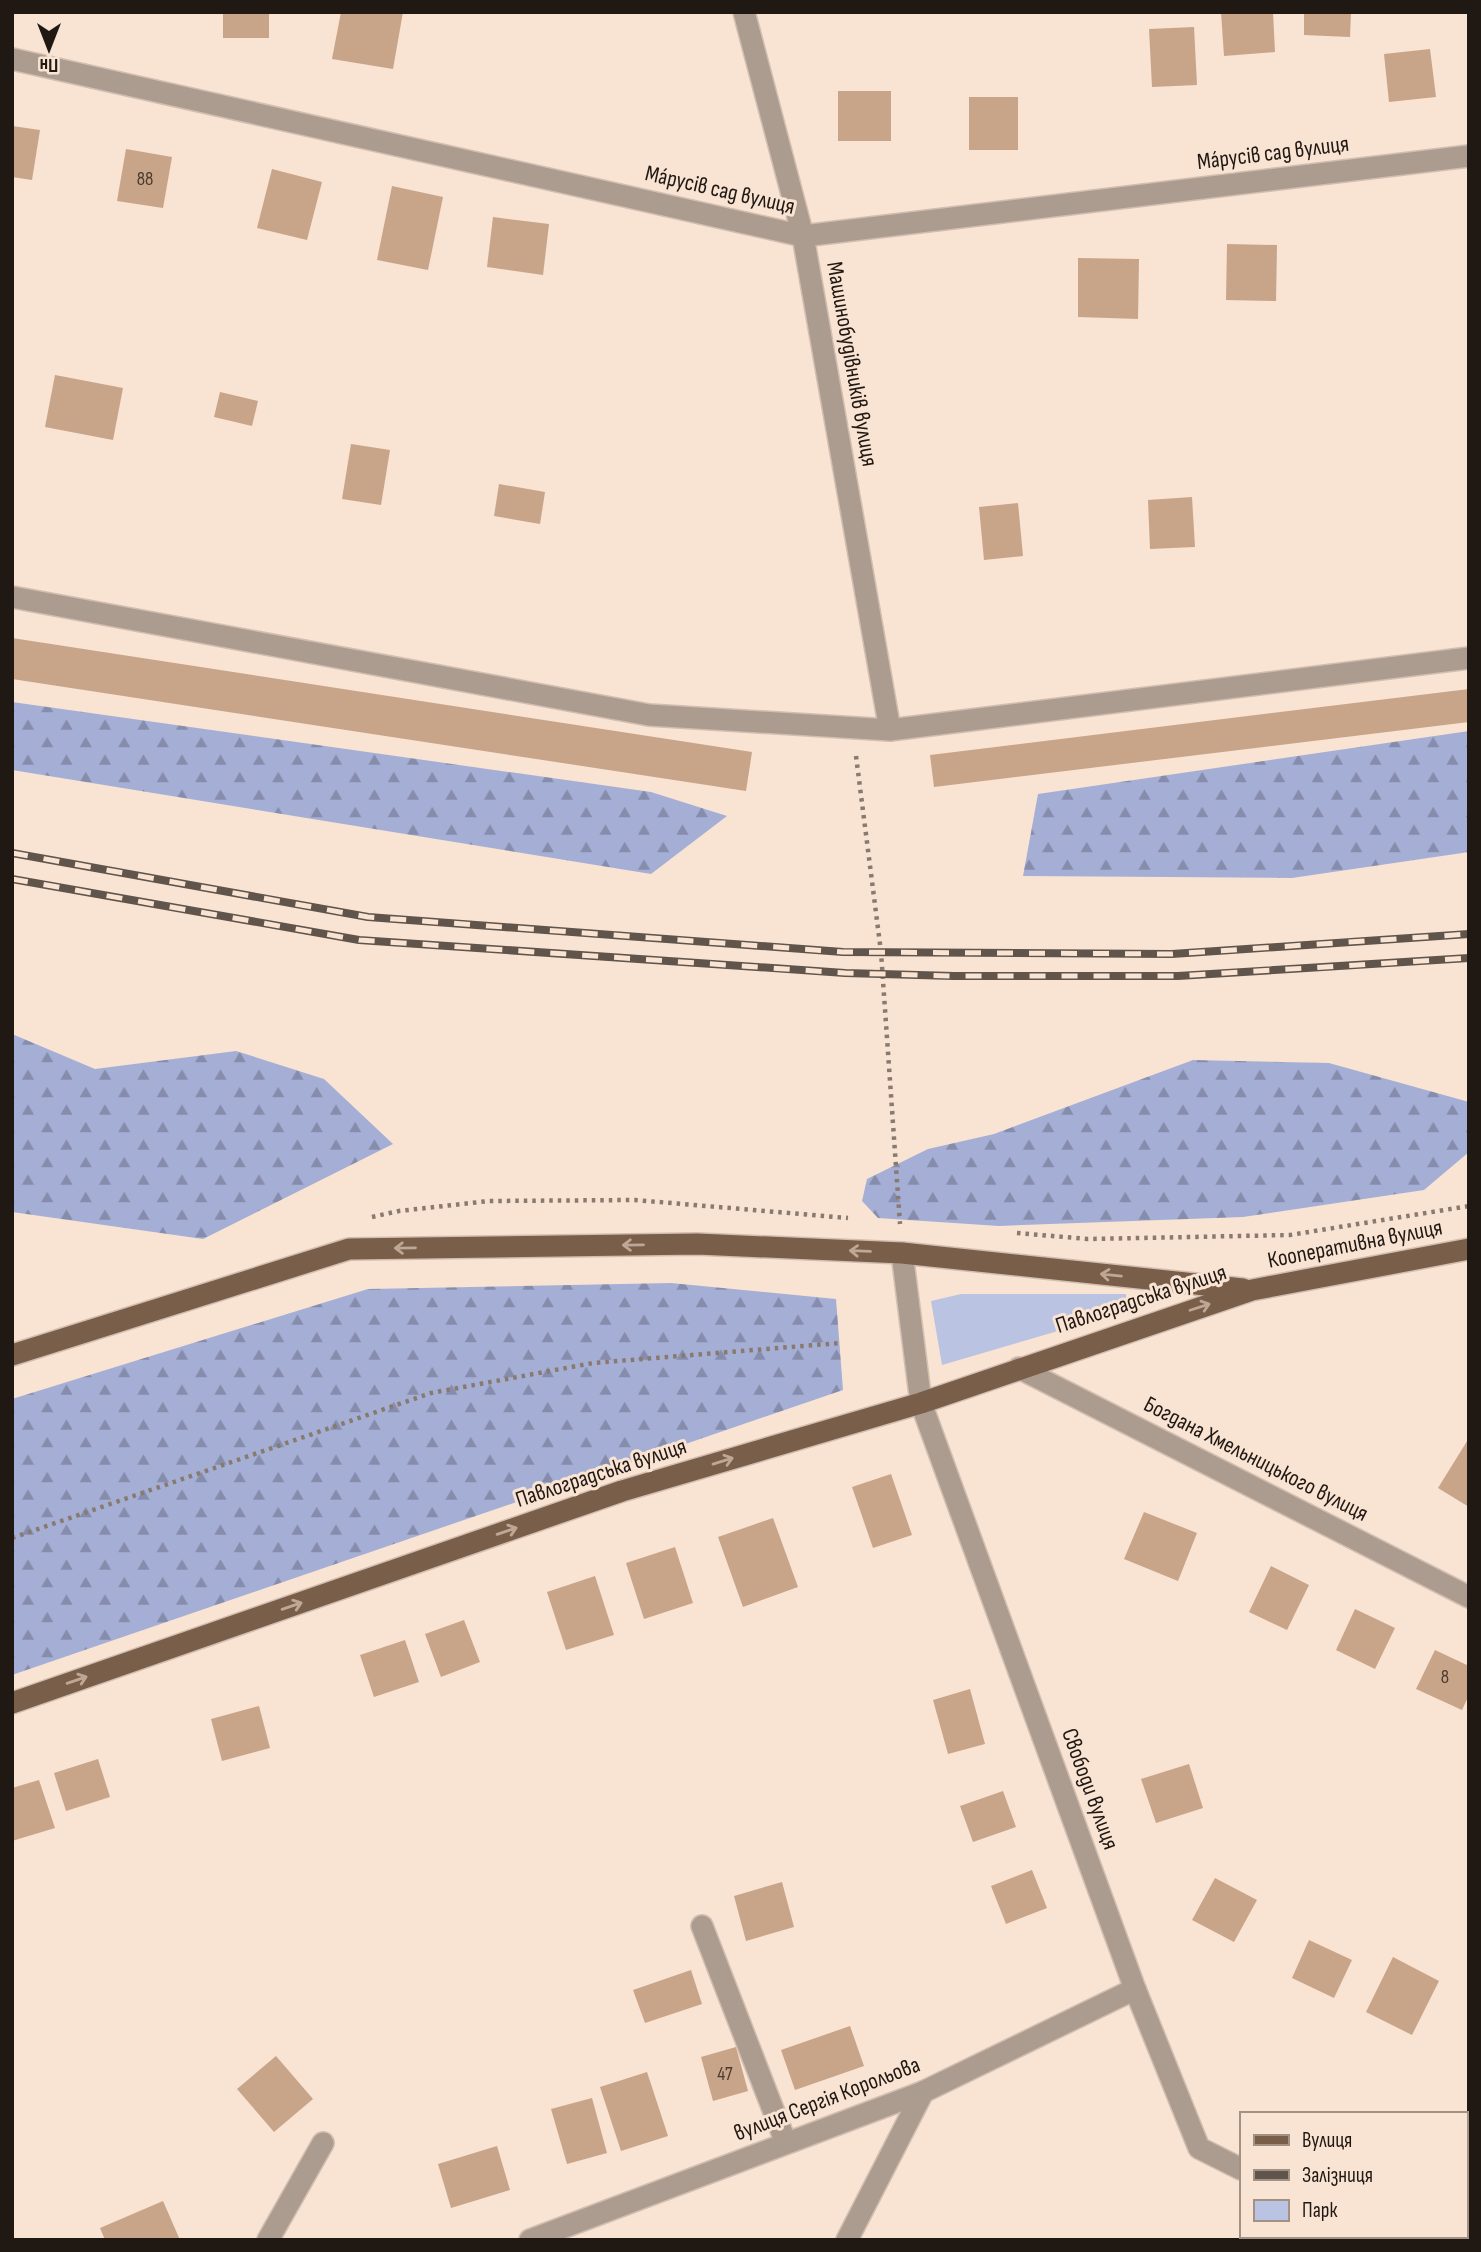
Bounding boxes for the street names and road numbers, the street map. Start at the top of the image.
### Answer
street label: Мáрусів сад вулиця [1195,130,1351,176]
street label: Мáрусів сад вулиця [642,159,798,221]
street label: Машинобудівників вулиця [820,259,884,469]
street label: Кооперативна вулиця [1265,1213,1445,1275]
street label: Павлоградська вулиця [1052,1258,1230,1340]
street label: Богдана Хмельницького вулиця [1139,1390,1373,1528]
street label: Павлоградська вулиця [512,1432,690,1514]
street label: Свободи вулиця [1055,1725,1125,1853]
street label: вулиця Сергія Корольова [730,2051,924,2147]

